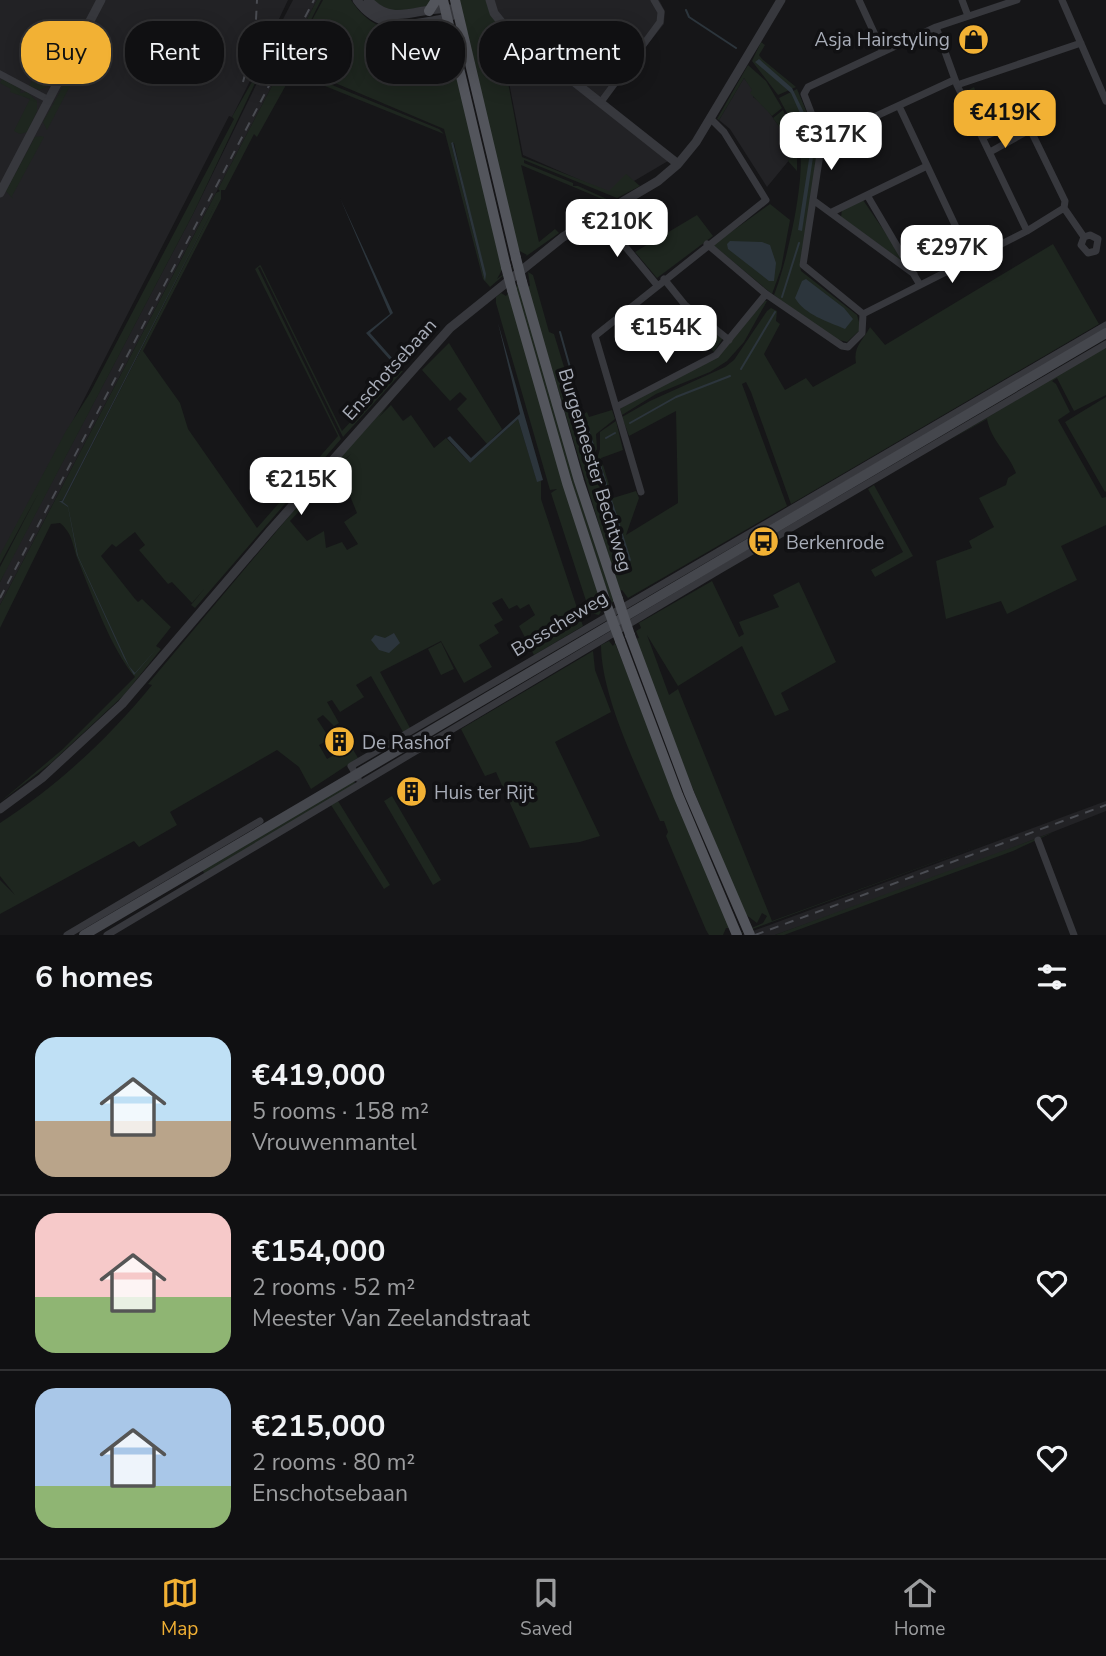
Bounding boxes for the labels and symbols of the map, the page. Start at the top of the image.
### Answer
shop icon: Asja Hairstyling [956,22,990,56]
place label: Asja Hairstyling [815,27,950,53]
pin: €419K [956,90,1054,150]
pin: €317K [782,113,880,172]
pin: €210K [568,200,666,259]
pin: €297K [903,226,1001,285]
pin: €154K [617,306,715,365]
street label: Enschotsebaan [337,313,443,426]
street label: Burgemeester Bechtweg [552,365,638,575]
pin: €215K [252,458,350,517]
bus stop icon: Berkenrode [746,525,780,559]
place label: Berkenrode [786,530,884,556]
street label: Bosscheweg [506,585,613,663]
building icon: De Rashof [322,725,356,759]
place label: De Rashof [362,730,451,756]
building icon: Huis ter Rijt [394,775,428,809]
place label: Huis ter Rijt [434,780,534,806]

